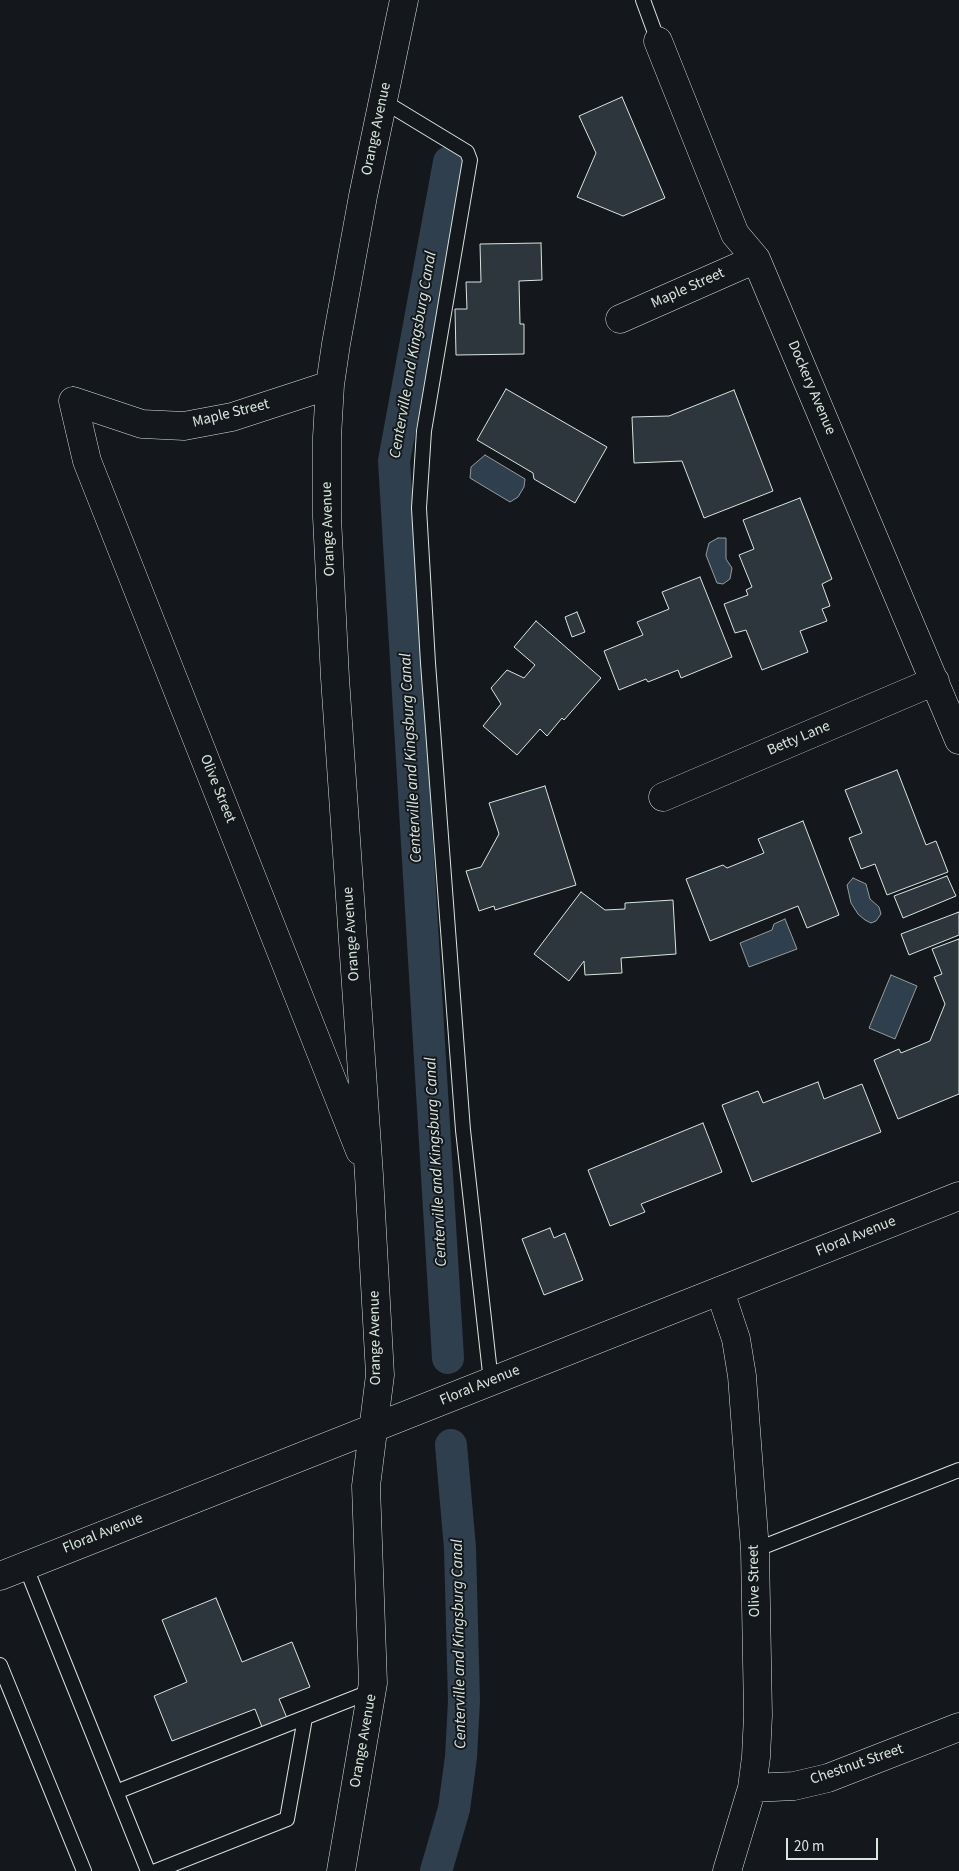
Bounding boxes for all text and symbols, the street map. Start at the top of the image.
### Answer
street label: Orange Avenue [358,81,396,177]
water label: Centerville and Kingsburg Canal [386,250,442,460]
street label: Maple Street [648,265,728,313]
street label: Dockery Avenue [783,338,839,438]
street label: Maple Street [191,396,271,432]
street label: Orange Avenue [318,481,340,577]
water label: Centerville and Kingsburg Canal [397,653,427,863]
street label: Betty Lane [765,718,833,760]
street label: Olive Street [195,752,239,826]
street label: Orange Avenue [340,886,364,982]
water label: Centerville and Kingsburg Canal [422,1057,452,1267]
street label: Floral Avenue [813,1213,899,1261]
street label: Orange Avenue [366,1291,386,1385]
street label: Floral Avenue [437,1362,523,1410]
street label: Floral Avenue [60,1510,146,1558]
water label: Centerville and Kingsburg Canal [449,1539,471,1749]
street label: Olive Street [745,1545,765,1617]
street label: Orange Avenue [347,1693,381,1789]
street label: Chestnut Street [808,1741,906,1789]
scale bar [789,1828,882,1860]
text: 20 m [794,1836,824,1857]

